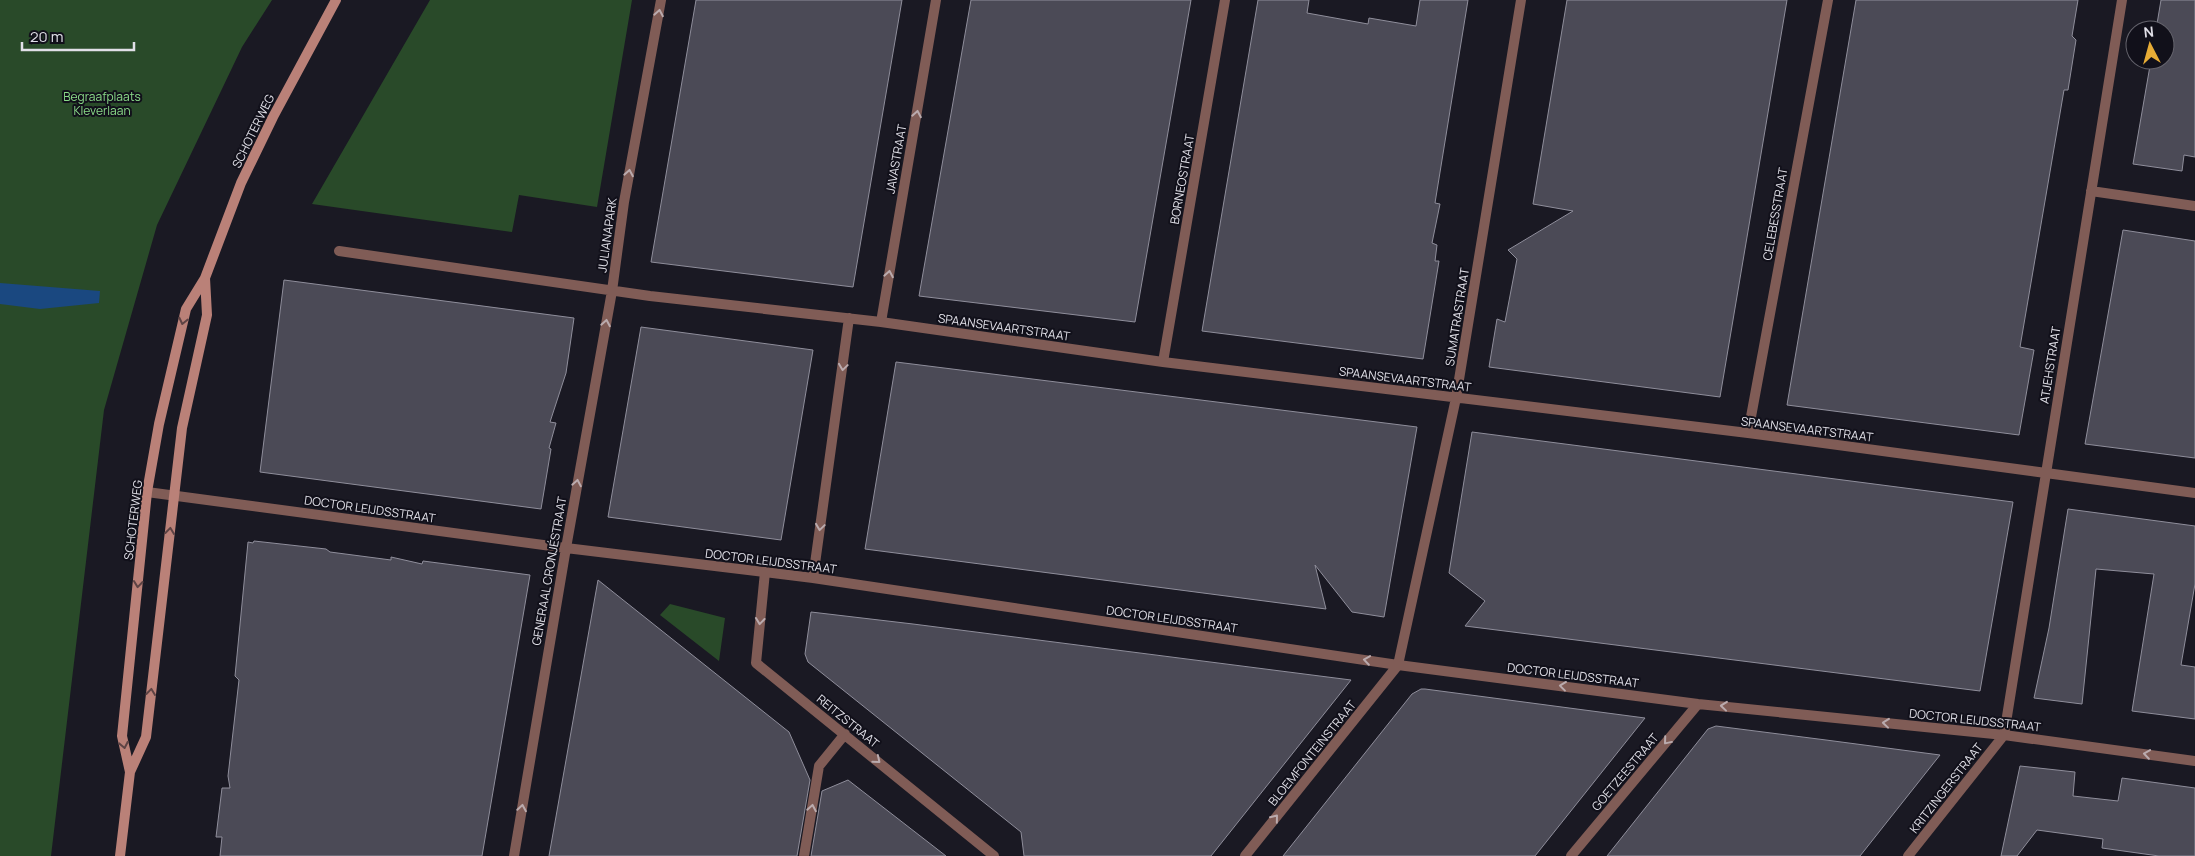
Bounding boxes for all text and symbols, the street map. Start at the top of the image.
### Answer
one-way arrow [653,9,663,18]
scale bar [22,20,135,52]
north arrow [2125,20,2175,70]
text: N [2143,22,2155,42]
text: 20 m [30,26,63,47]
park label: Begraafplaats Kleverlaan [63,88,141,119]
street label: SCHOTERWEG [228,91,278,171]
one-way arrow [911,109,921,118]
street label: JAVASTRAAT [882,122,911,195]
street label: BORNEOSTRAAT [1166,132,1198,225]
street label: CELEBESSTRAAT [1758,165,1792,262]
one-way arrow [624,169,634,178]
street label: JULIANAPARK [593,196,621,273]
street label: SUMATRASTRAAT [1441,266,1473,367]
one-way arrow [884,269,894,278]
street label: SPAANSEVAARTSTRAAT [937,309,1072,345]
one-way arrow [178,316,189,325]
one-way arrow [601,319,611,327]
street label: ATJEHSTRAAT [2036,324,2065,405]
one-way arrow [838,362,848,371]
street label: SPAANSEVAARTSTRAAT [1338,362,1473,396]
street label: SPAANSEVAARTSTRAAT [1740,412,1875,446]
street label: SCHOTERWEG [120,479,146,561]
one-way arrow [572,479,582,487]
street label: DOCTOR LEIJDSSTRAAT [303,491,438,527]
street label: GENERAAL CRONJÉSTRAAT [528,494,571,647]
one-way arrow [815,524,826,532]
one-way arrow [164,527,175,535]
street label: DOCTOR LEIJDSSTRAAT [704,545,839,578]
one-way arrow [133,580,144,588]
street label: DOCTOR LEIJDSSTRAAT [1105,601,1240,637]
one-way arrow [755,617,766,625]
one-way arrow [1363,655,1371,666]
street label: DOCTOR LEIJDSSTRAAT [1506,659,1641,692]
one-way arrow [1558,681,1566,692]
one-way arrow [145,688,156,696]
street label: REITZSTRAAT [813,690,884,752]
street label: BLOEMFONTEINSTRAAT [1264,696,1360,809]
one-way arrow [1720,701,1728,712]
street label: DOCTOR LEIJDSSTRAAT [1908,705,2043,735]
one-way arrow [1881,718,1889,729]
street label: GOETZEESTRAAT [1588,729,1663,814]
one-way arrow [1664,735,1672,744]
street label: KRITZINGERSTRAAT [1905,739,1987,837]
one-way arrow [119,741,129,750]
one-way arrow [2142,749,2150,760]
one-way arrow [871,755,880,764]
one-way arrow [517,804,527,812]
one-way arrow [807,804,817,812]
one-way arrow [1270,815,1278,824]

